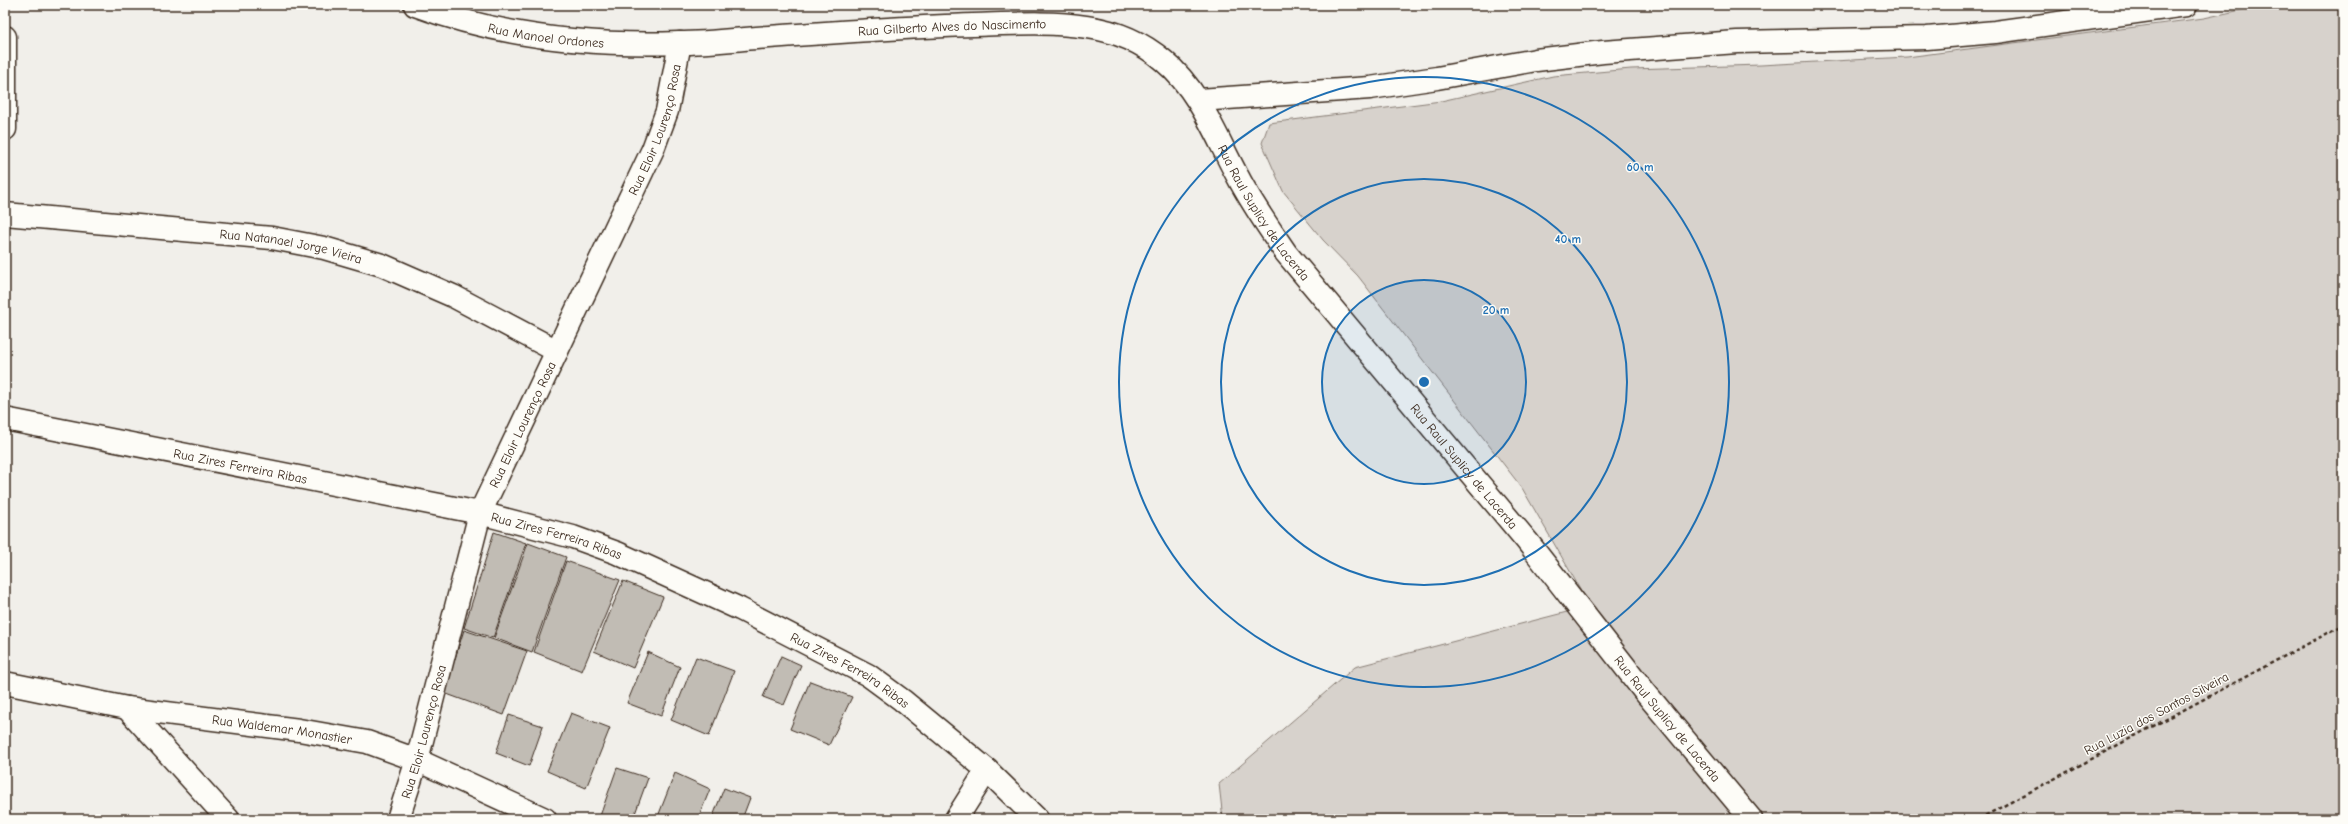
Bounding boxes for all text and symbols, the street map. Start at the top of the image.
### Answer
street label: Rua Gilberto Alves do Nascimento [857,16,1046,39]
street label: Rua Manoel Ordones [487,20,604,50]
street label: Rua Eloir Lourenço Rosa [625,63,684,198]
street label: Rua Raul Suplicy de Lacerda [1215,142,1313,284]
text: 60 m [1627,160,1653,174]
street label: Rua Natanael Jorge Vieira [219,226,364,267]
text: 40 m [1555,232,1581,246]
text: 20 m [1483,303,1509,317]
street label: Rua Eloir Lourenço Rosa [486,359,559,490]
centre of rings [1417,375,1431,389]
street label: Rua Raul Suplicy de Lacerda [1407,401,1521,532]
street label: Rua Zires Ferreira Ribas [172,446,308,487]
street label: Rua Zires Ferreira Ribas [489,509,624,562]
street label: Rua Zires Ferreira Ribas [788,629,912,711]
street label: Rua Raul Suplicy de Lacerda [1611,653,1723,785]
street label: Rua Eloir Lourenço Rosa [398,663,449,801]
street label: Rua Luzia dos Santos Silveira [2081,669,2231,758]
street label: Rua Waldemar Monastier [211,712,354,747]

